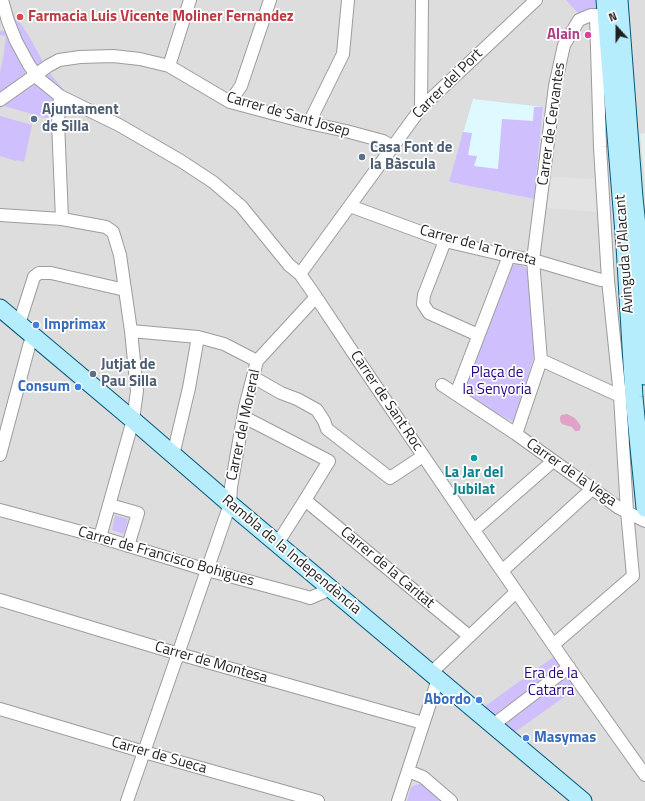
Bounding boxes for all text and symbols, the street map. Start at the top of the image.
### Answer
place label: Farmacia Luis Vicente Moliner Fernandez [28,8,294,26]
north arrow [597,8,637,48]
text: N [606,8,619,26]
marker: Farmacia Luis Vicente Moliner Fernandez [15,12,25,22]
place label: Alain [547,26,580,44]
marker: Alain [583,30,593,40]
street label: Carrer del Port [409,45,487,123]
street label: Carrer de Cervantes [534,61,570,187]
street label: Carrer de Sant Josep [224,89,352,141]
place label: Ajuntament de Silla [42,101,119,136]
marker: Ajuntament de Silla [29,114,39,124]
place label: Casa Font de la Bàscula [370,139,452,174]
marker: Casa Font de la Bàscula [357,152,367,162]
street label: Avinguda d'Alacant [612,194,638,314]
street label: Carrer de la Torreta [418,222,538,270]
place label: Imprimax [44,316,106,334]
marker: Imprimax [31,320,41,330]
street label: Carrer de Sant Roc [346,348,426,454]
place label: Jutjat de Pau Silla [101,356,157,391]
park label: Plaça de la Senyoria [463,364,531,399]
street label: Carrer del Moreral [223,368,265,482]
marker: Jutjat de Pau Silla [88,369,98,379]
place label: Consum [18,378,70,396]
marker: Consum [73,382,83,392]
street label: Carrer de la Vega [522,435,620,511]
marker: La Jar del Jubilat [469,453,479,463]
place label: La Jar del Jubilat [444,464,504,499]
street label: Rambla de la Independència [218,491,364,619]
street label: Carrer de Francisco Bohigues [76,523,256,591]
street label: Carrer de la Caritat [336,523,438,613]
street label: Carrer de Montesa [152,638,270,688]
park label: Era de la Catarra [524,665,578,700]
place label: Abordo [424,691,471,709]
marker: Abordo [474,695,484,705]
place label: Masymas [534,729,596,747]
marker: Masymas [521,733,531,743]
street label: Carrer de Sueca [109,734,209,778]

